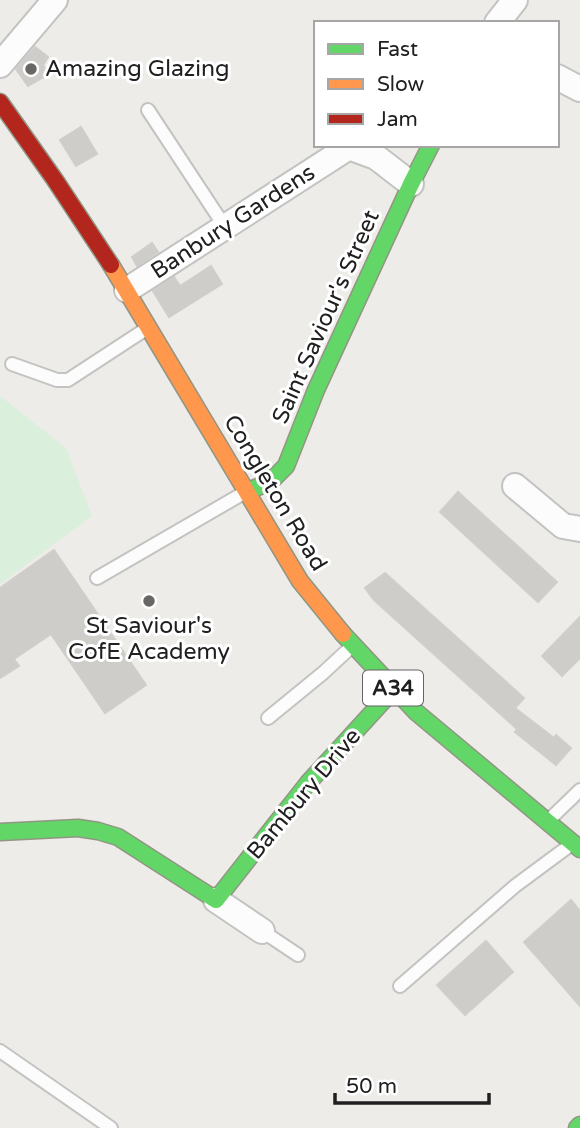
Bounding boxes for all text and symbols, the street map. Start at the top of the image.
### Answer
legend [314,21,559,147]
text: Fast [377,37,418,62]
place label: Amazing Glazing [45,55,230,83]
marker: Amazing Glazing [23,61,39,77]
text: Slow [377,72,425,97]
text: Jam [377,107,418,132]
street label: Banbury Gardens [146,159,320,285]
street label: Saint Saviour's Street [266,206,386,428]
street label: Congleton Road [217,410,333,576]
marker: St Saviour's CofE Academy [141,593,157,609]
place label: St Saviour's CofE Academy [68,612,230,666]
road number: A34 [363,670,423,706]
street label: Bambury Drive [241,723,367,865]
scale bar [335,1062,489,1106]
text: 50 m [346,1074,397,1099]

